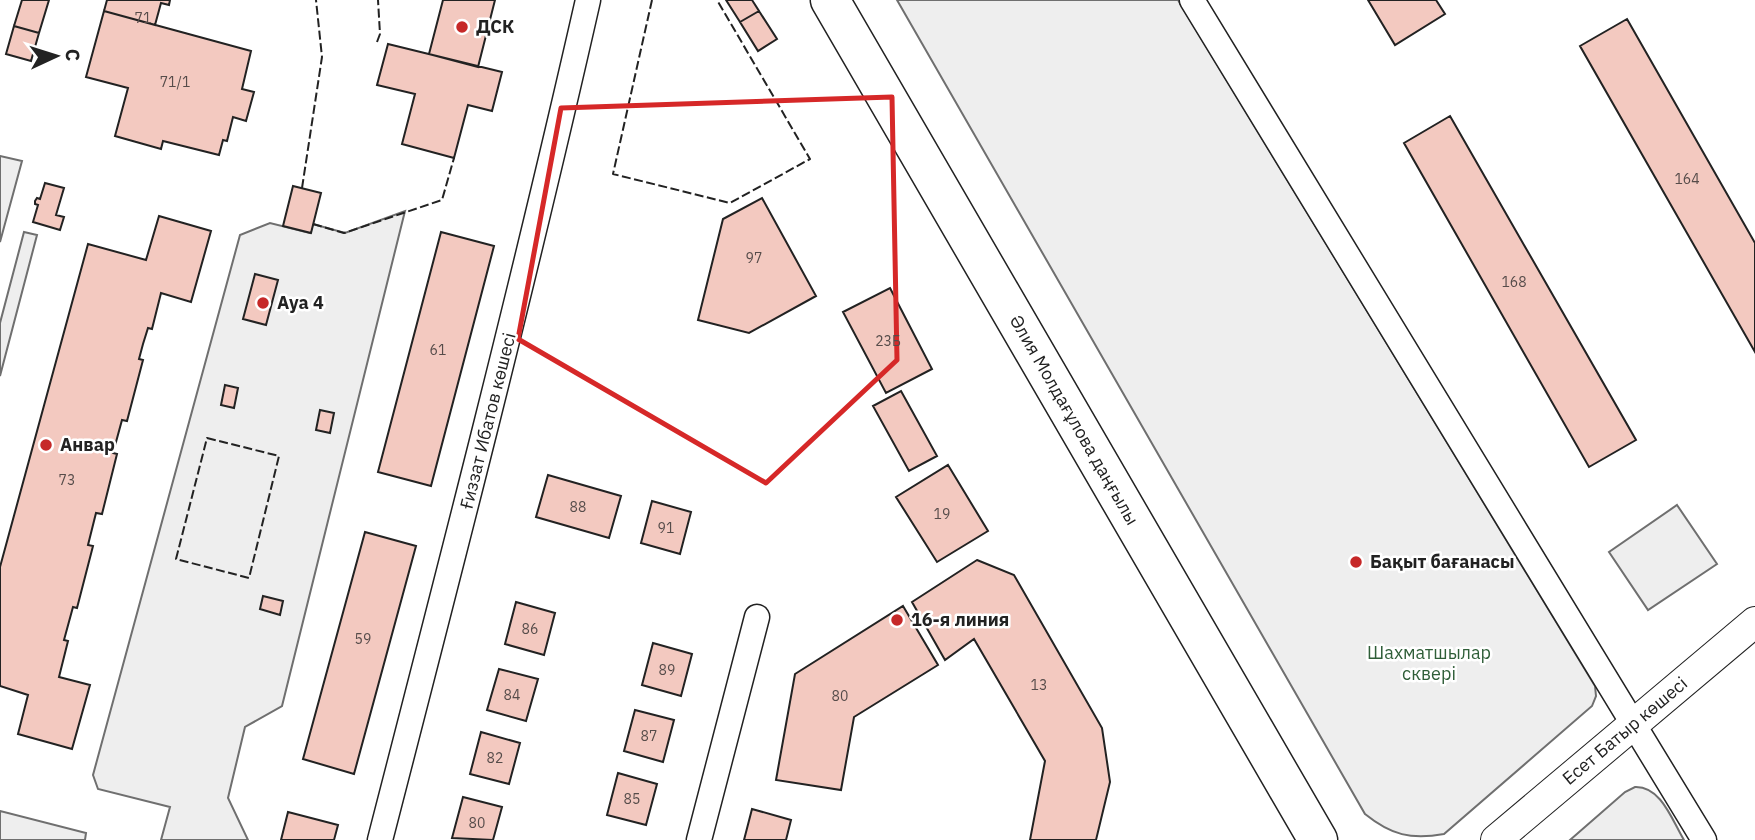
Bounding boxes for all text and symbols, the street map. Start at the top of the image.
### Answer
house number: 71 [135,9,151,27]
place label: ДСК [476,15,514,38]
marker: ДСК [454,19,470,35]
north arrow [21,21,91,91]
text: С [61,48,85,62]
house number: 71/1 [160,73,190,91]
house number: 164 [1674,170,1700,188]
house number: 97 [746,249,762,267]
house number: 168 [1501,273,1527,291]
place label: Aya 4 [277,291,324,314]
marker: Aya 4 [255,295,271,311]
street label: Әлия Молдағұлова даңғылы [1005,310,1144,529]
street label: Ғиззат Ибатов көшесі [454,330,521,511]
house number: 23Б [875,332,901,350]
house number: 61 [430,341,446,359]
place label: Анвар [60,433,115,456]
marker: Анвар [38,437,54,453]
house number: 73 [59,471,75,489]
house number: 88 [570,498,586,516]
house number: 19 [934,505,950,523]
house number: 91 [658,519,674,537]
place label: Бақыт бағанасы [1370,550,1515,573]
marker: Бақыт бағанасы [1348,554,1364,570]
place label: 16-я линия [911,608,1009,631]
marker: 16-я линия [889,612,905,628]
house number: 86 [522,620,538,638]
house number: 59 [355,630,371,648]
park label: Шахматшылар сквері [1367,641,1491,685]
house number: 89 [659,661,675,679]
street label: Есет Батыр көшесі [1558,672,1692,790]
house number: 13 [1031,676,1047,694]
house number: 84 [504,686,520,704]
house number: 80 [832,687,848,705]
house number: 87 [641,727,657,745]
house number: 82 [487,749,503,767]
house number: 85 [624,790,640,808]
house number: 80 [469,814,485,832]

